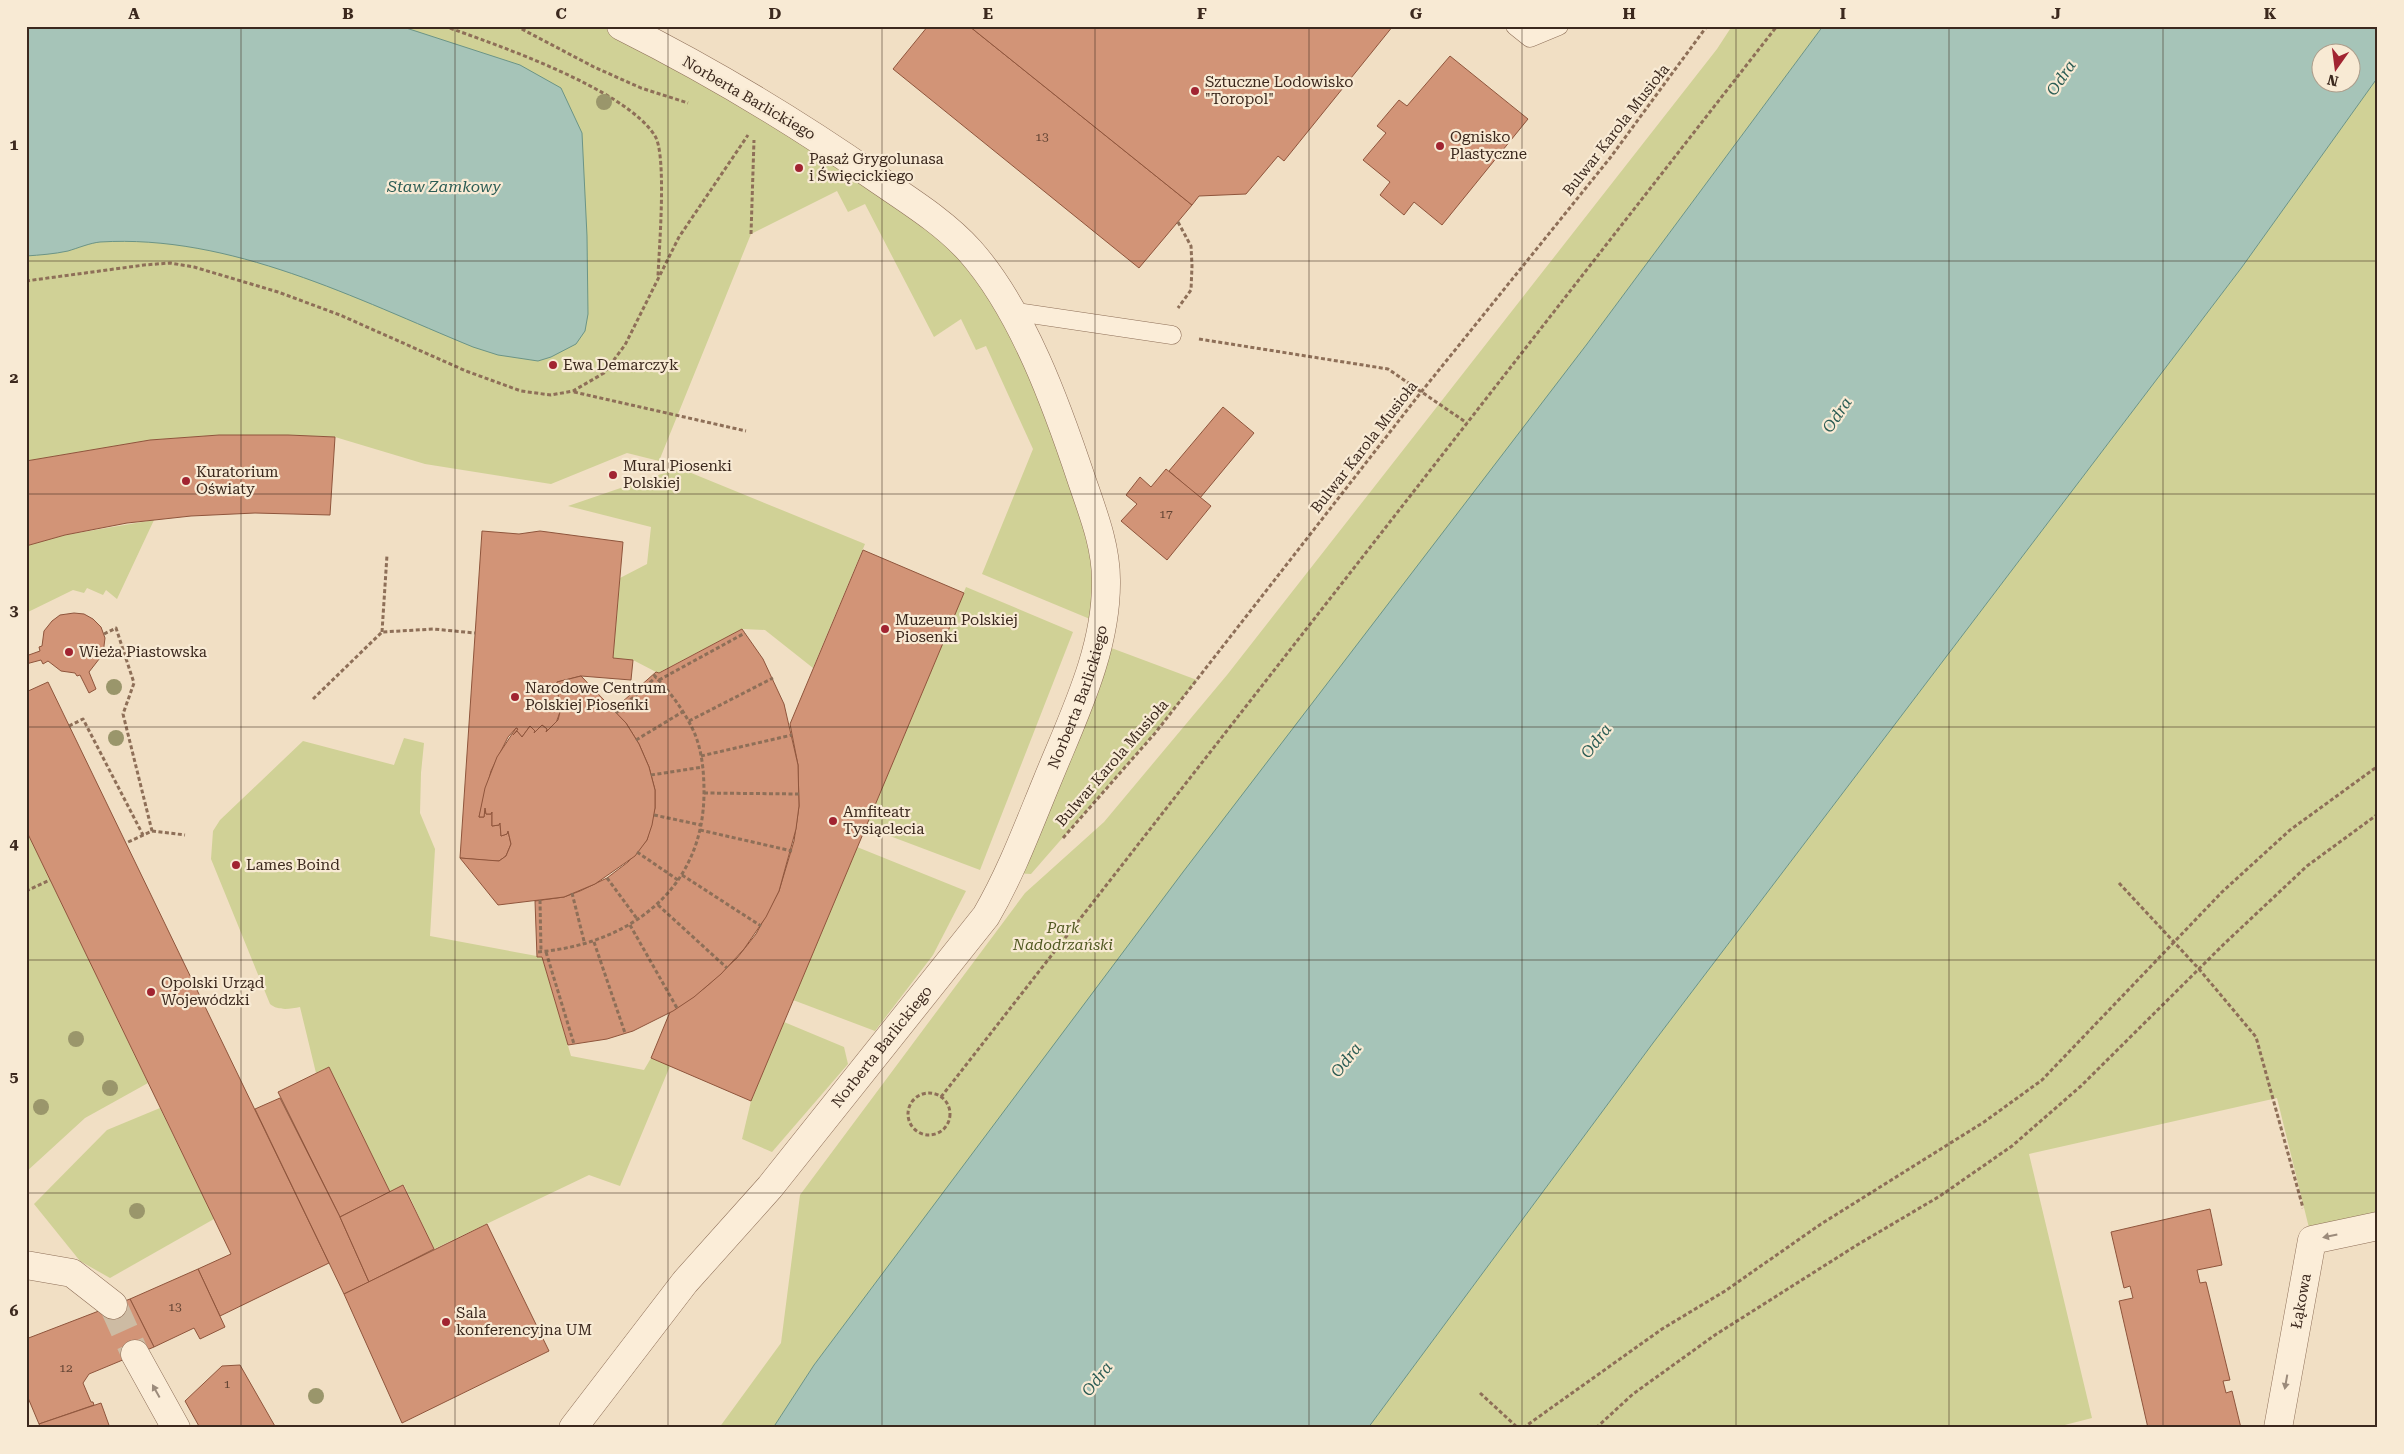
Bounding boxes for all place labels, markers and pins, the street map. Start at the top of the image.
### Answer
place label: Sztuczne Lodowisko "Toropol" [1205,73,1353,108]
marker: Sztuczne Lodowisko "Toropol" [1189,85,1201,97]
place label: Ognisko Plastyczne [1450,128,1527,163]
marker: Ognisko Plastyczne [1434,140,1446,152]
place label: Pasaż Grygolunasa i Święcickiego [809,150,944,185]
marker: Pasaż Grygolunasa i Święcickiego [793,162,805,174]
place label: Ewa Demarczyk [563,356,679,374]
marker: Ewa Demarczyk [547,359,559,371]
place label: Mural Piosenki Polskiej [623,457,732,492]
place label: Kuratorium Oświaty [196,463,279,498]
marker: Mural Piosenki Polskiej [607,469,619,481]
marker: Kuratorium Oświaty [180,475,192,487]
place label: Muzeum Polskiej Piosenki [895,611,1018,646]
marker: Muzeum Polskiej Piosenki [879,623,891,635]
place label: Wieża Piastowska [79,643,207,661]
marker: Wieża Piastowska [63,646,75,658]
place label: Narodowe Centrum Polskiej Piosenki [525,679,667,714]
marker: Narodowe Centrum Polskiej Piosenki [509,691,521,703]
place label: Amfiteatr Tysiąclecia [843,803,924,838]
marker: Amfiteatr Tysiąclecia [827,815,839,827]
place label: Lames Boind [246,856,340,874]
marker: Lames Boind [230,859,242,871]
place label: Opolski Urząd Wojewódzki [161,974,265,1009]
marker: Opolski Urząd Wojewódzki [145,986,157,998]
place label: Sala konferencyjna UM [456,1304,592,1339]
marker: Sala konferencyjna UM [440,1316,452,1328]

